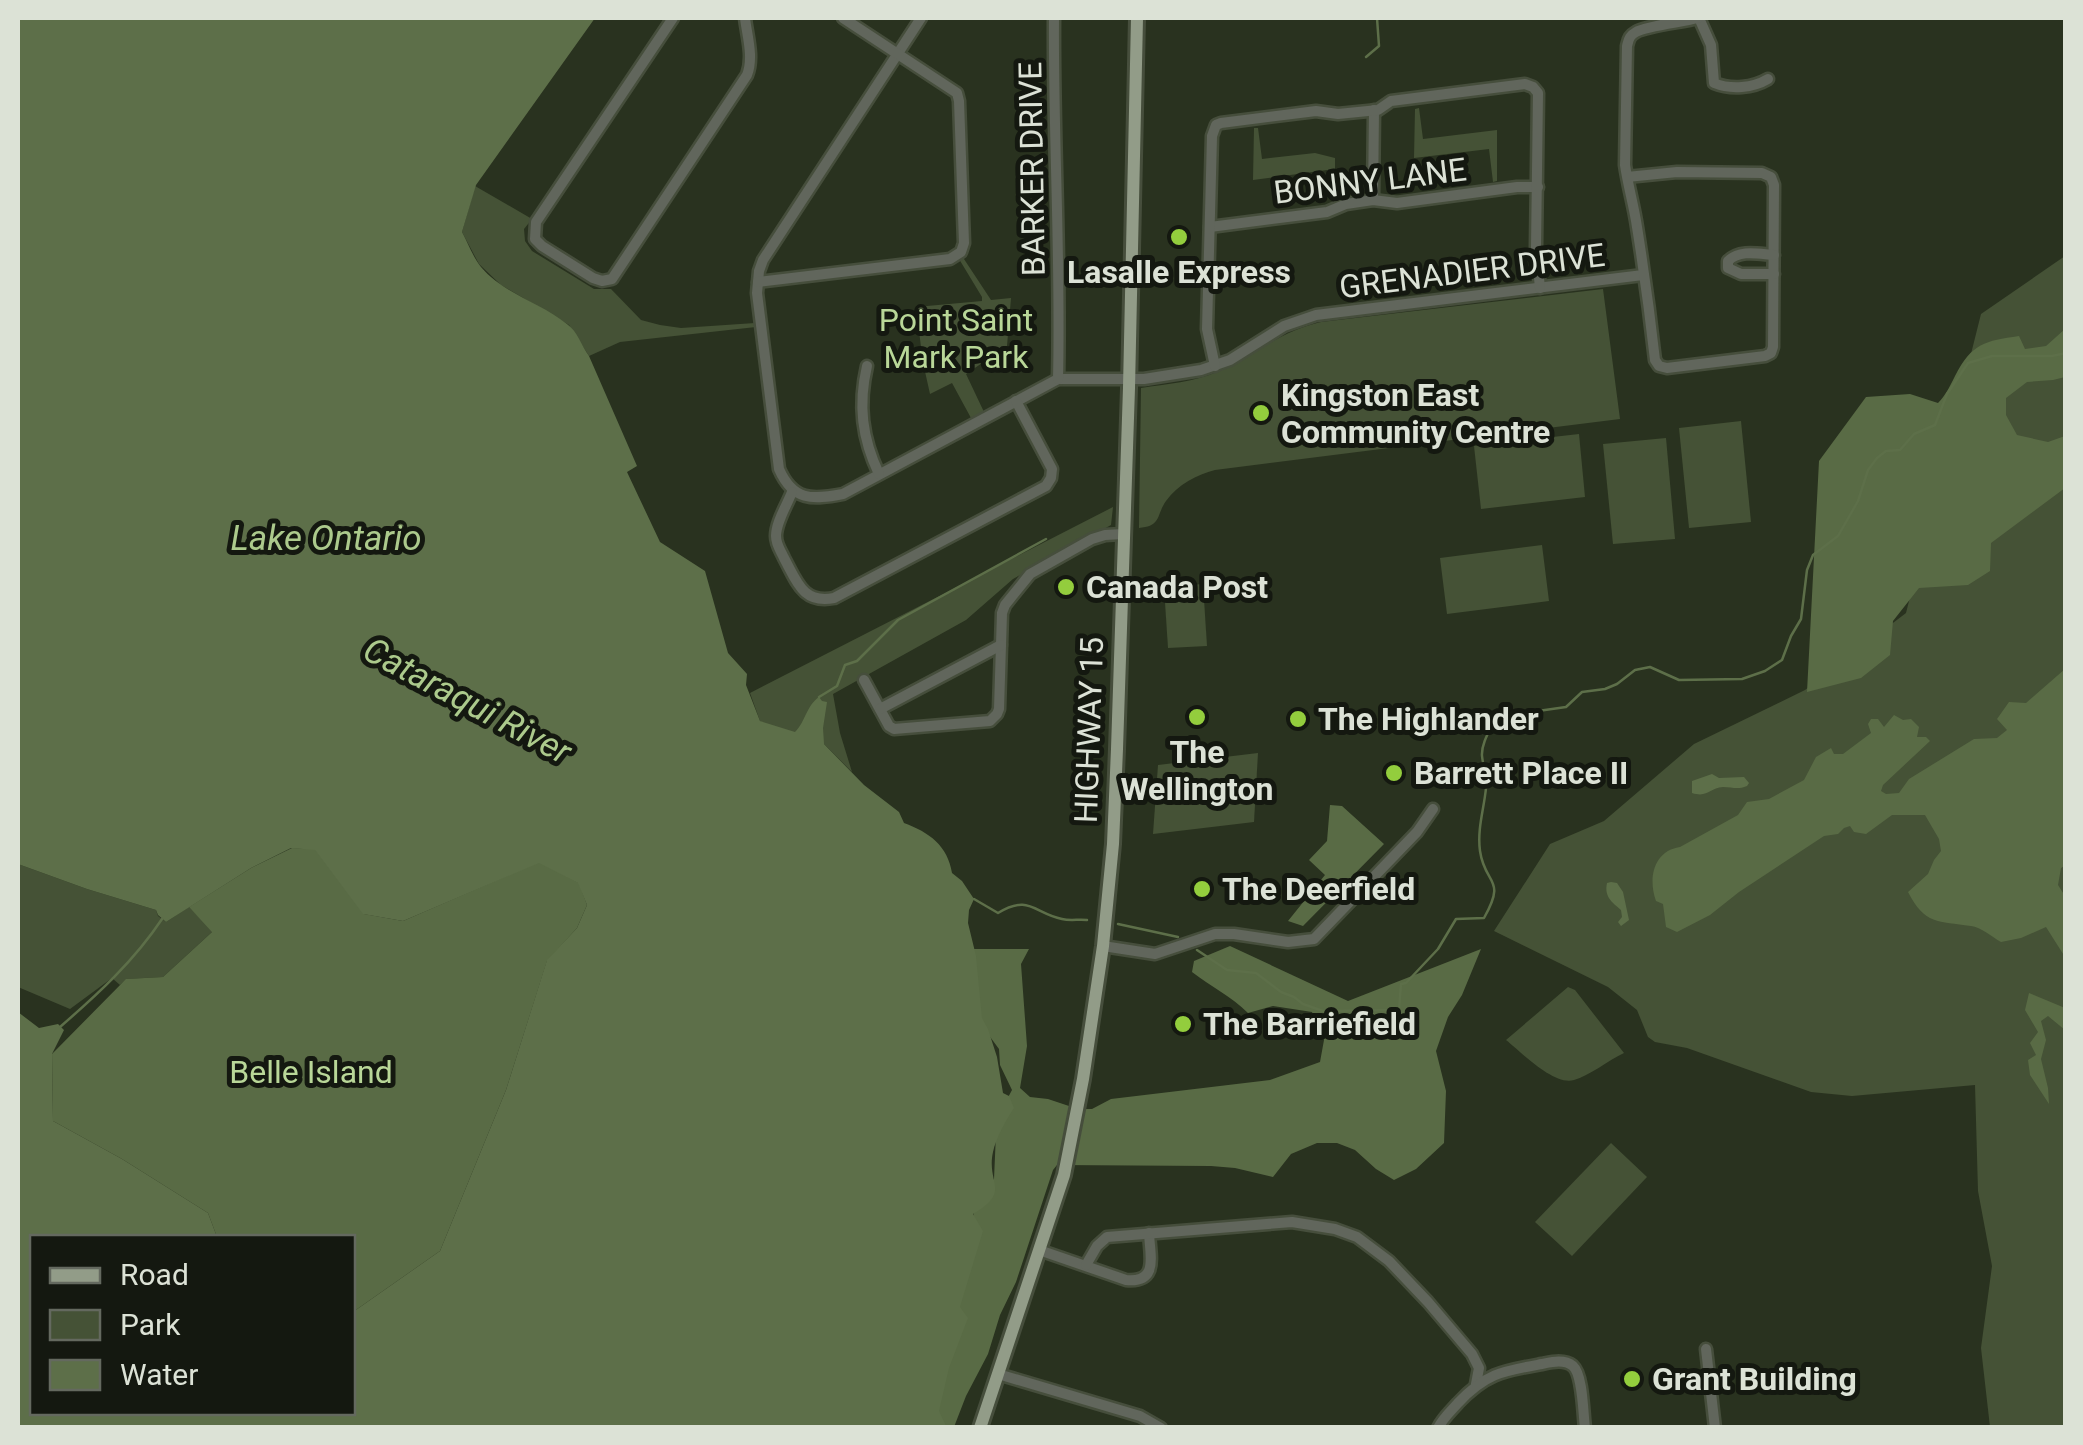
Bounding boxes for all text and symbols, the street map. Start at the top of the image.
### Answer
street label: BARKER DRIVE [1011,61,1053,277]
street label: BONNY LANE [1272,150,1468,212]
marker: Lasalle Express [1168,226,1190,248]
street label: GRENADIER DRIVE [1337,236,1607,306]
place label: Lasalle Express [1067,253,1291,291]
park label: Point Saint Mark Park [879,301,1033,376]
place label: Kingston East Community Centre [1281,376,1550,451]
marker: Kingston East Community Centre [1250,402,1272,424]
water label: Lake Ontario [230,518,422,559]
place label: Canada Post [1086,568,1268,606]
marker: Canada Post [1055,576,1077,598]
water label: Cataraqui River [356,629,579,774]
street label: HIGHWAY 15 [1067,636,1111,824]
place label: The Highlander [1318,700,1539,738]
marker: The Wellington [1186,706,1208,728]
marker: The Highlander [1287,708,1309,730]
place label: The Wellington [1121,733,1273,808]
place label: Barrett Place II [1414,754,1628,792]
marker: Barrett Place II [1383,762,1405,784]
place label: The Deerfield [1222,870,1415,908]
marker: The Deerfield [1191,878,1213,900]
place label: The Barriefield [1203,1005,1416,1043]
marker: The Barriefield [1172,1013,1194,1035]
park label: Belle Island [229,1053,393,1091]
legend [30,1235,355,1415]
text: Road [120,1257,189,1292]
text: Park [120,1307,181,1342]
text: Water [120,1357,198,1392]
place label: Grant Building [1652,1360,1857,1398]
marker: Grant Building [1621,1368,1643,1390]

